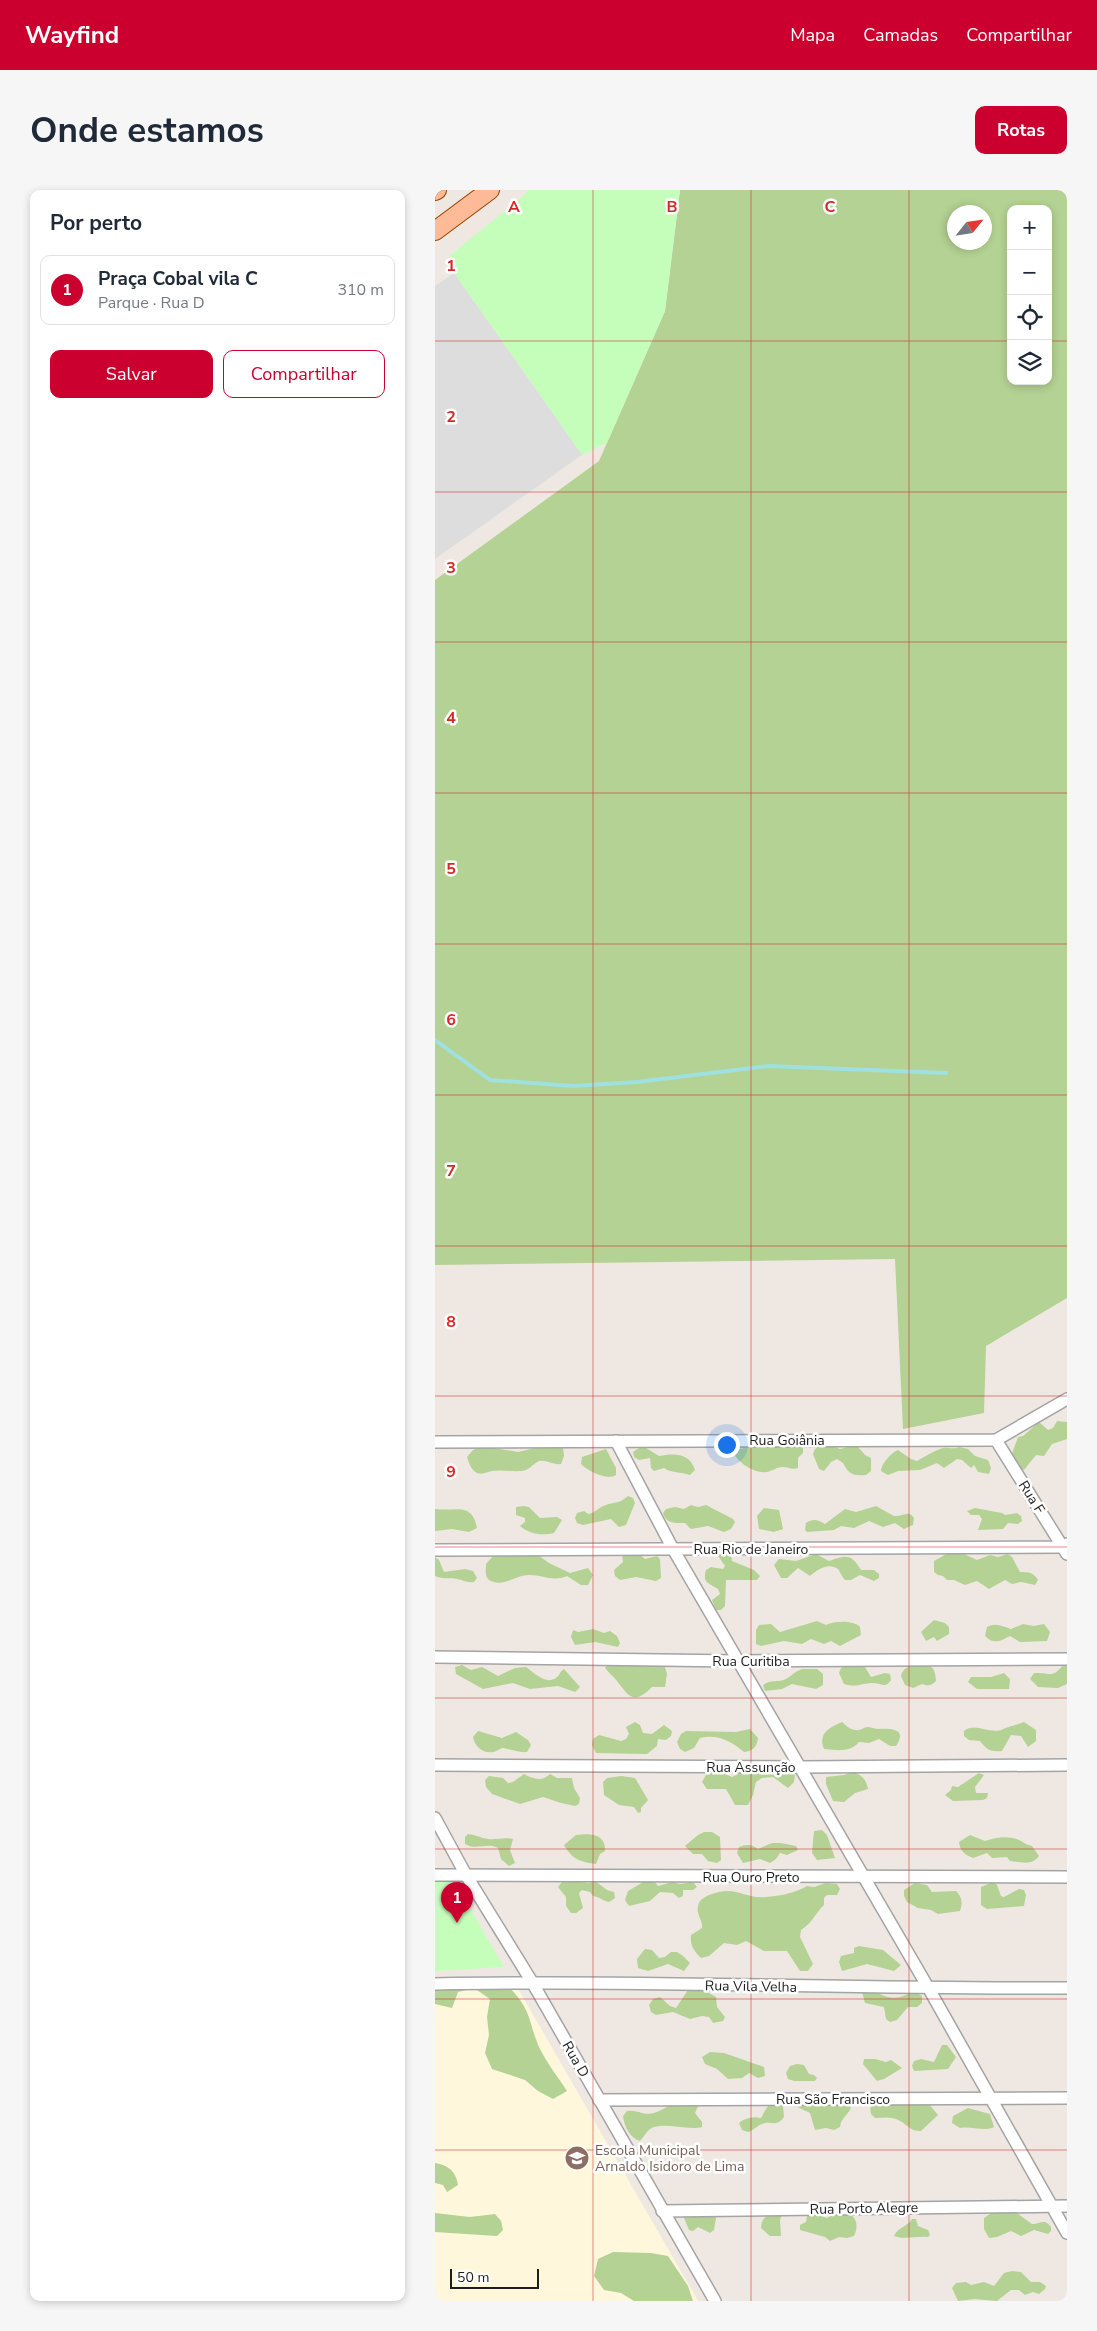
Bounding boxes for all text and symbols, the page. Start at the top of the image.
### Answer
text: Wayfind [25,19,119,51]
text: Mapa [790,23,835,47]
text: Camadas [863,23,938,47]
text: Compartilhar [966,23,1072,47]
button: Rotas [975,106,1067,154]
text: Onde estamos [30,107,264,154]
text: A [508,196,520,218]
text: B [666,196,678,218]
text: C [825,196,836,218]
north arrow [947,205,992,250]
map controls [1007,205,1052,385]
button: + [1007,205,1052,250]
text: Por perto [50,209,142,237]
button: − [1007,250,1052,295]
text: 1 [446,255,456,277]
text: Praça Cobal vila C [98,266,258,292]
text: 1 [62,279,72,301]
text: 310 m [337,279,384,301]
text: Parque · Rua D [98,292,205,314]
button: locate [1007,295,1052,340]
button: layers [1007,340,1052,385]
button: Salvar [50,350,213,398]
button: Compartilhar [223,350,385,398]
text: 2 [446,406,456,428]
text: 3 [446,557,456,579]
text: 4 [446,707,456,729]
text: 5 [446,858,456,880]
text: 6 [446,1009,456,1031]
text: 7 [446,1160,456,1182]
text: 8 [446,1311,456,1333]
street label: Rua Goiânia [749,1431,825,1450]
your location [714,1432,740,1458]
text: 9 [446,1461,456,1483]
street label: Rua F [1014,1477,1049,1518]
street label: Rua Rio de Janeiro [694,1540,809,1559]
street label: Rua Curitiba [712,1652,790,1671]
street label: Rua Assunção [706,1758,796,1777]
street label: Rua Ouro Preto [703,1868,800,1887]
pin: 1 [441,1882,473,1923]
street label: Rua Vila Velha [705,1976,797,1997]
street label: Rua D [558,2038,593,2081]
street label: Rua São Francisco [776,2090,890,2109]
place label: Escola Municipal Arnaldo Isidoro de Lima [595,2141,745,2176]
school or university icon: Escola Municipal Arnaldo Isidoro de Lima [564,2145,590,2171]
street label: Rua Porto Alegre [810,2198,918,2219]
scale bar [450,2266,539,2289]
text: 50 m [457,2268,489,2287]

